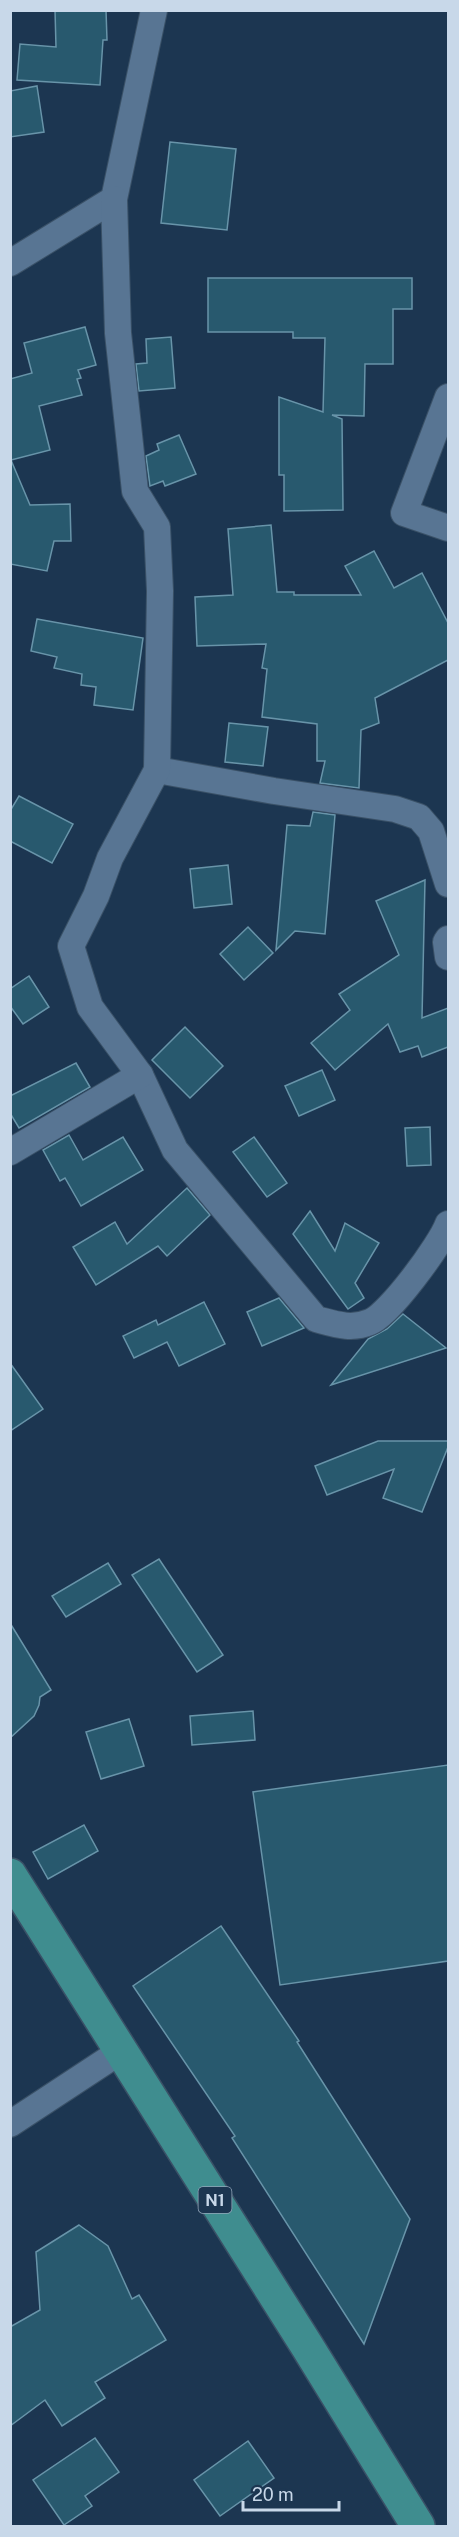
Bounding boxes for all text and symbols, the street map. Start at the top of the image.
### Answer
road number: N1 [198,2187,232,2213]
scale bar [243,2474,339,2512]
text: 20 m [252,2484,294,2505]

